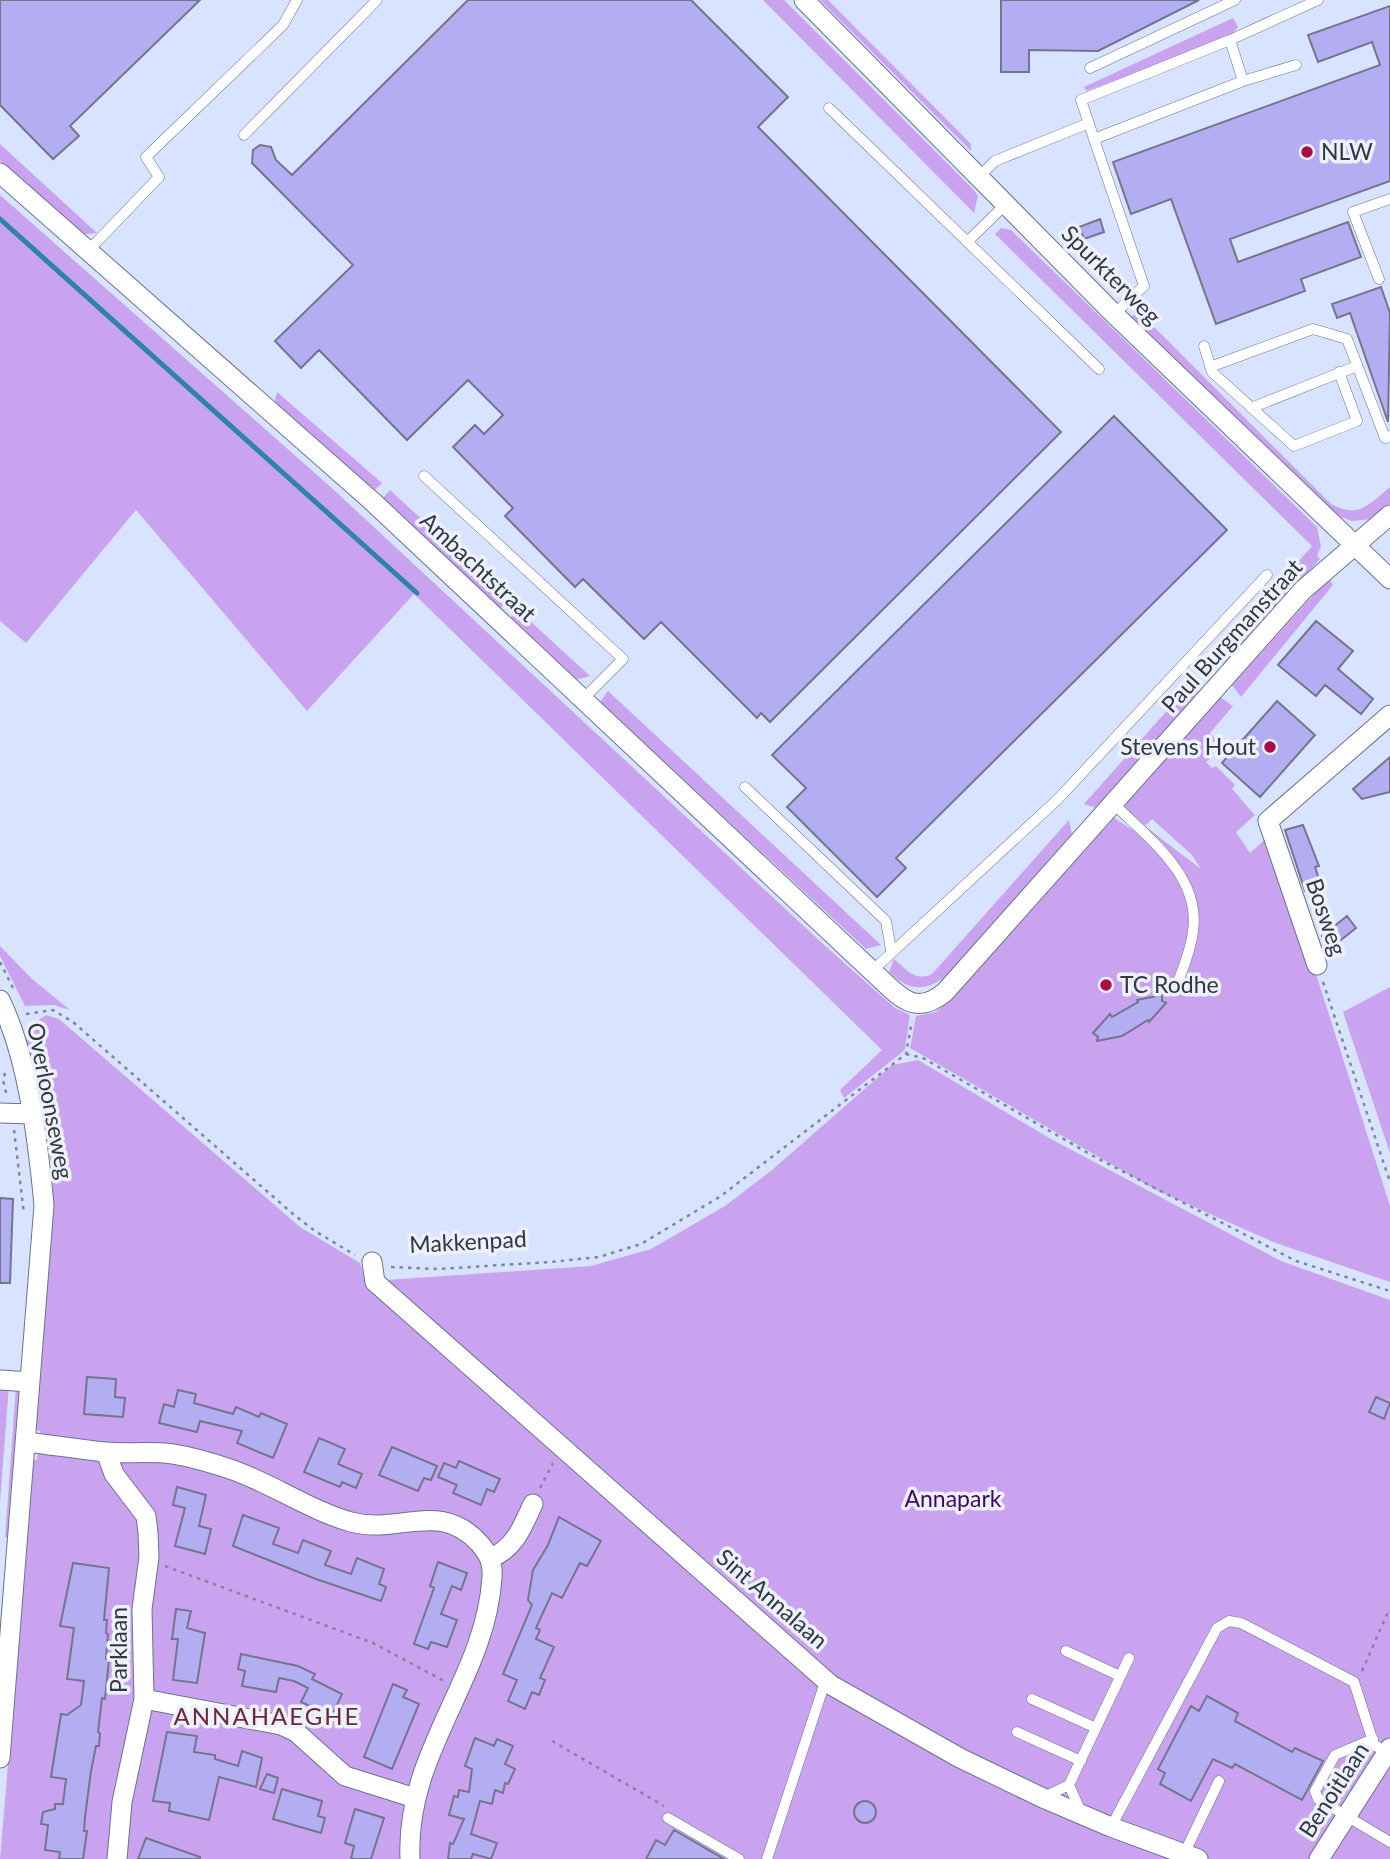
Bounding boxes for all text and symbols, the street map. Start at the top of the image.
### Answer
place label: NLW [1321,137,1373,165]
marker: NLW [1299,144,1315,160]
street label: Spurkterweg [1056,219,1167,330]
street label: Ambachtstraat [415,506,543,627]
street label: Paul Burgmanstraat [1155,552,1308,718]
place label: Stevens Hout [1120,732,1257,760]
marker: Stevens Hout [1262,739,1278,755]
street label: Bosweg [1301,874,1353,959]
place label: TC Rodhe [1120,970,1219,998]
marker: TC Rodhe [1098,977,1114,993]
street label: Overloonseweg [22,1020,80,1181]
street label: Makkenpad [409,1224,527,1258]
park label: Annapark [904,1484,1002,1512]
street label: Sint Annalaan [712,1543,834,1654]
street label: Parklaan [104,1607,132,1693]
district label: ANNAHAEGHE [174,1701,360,1730]
street label: Benoitlaan [1292,1737,1374,1842]

